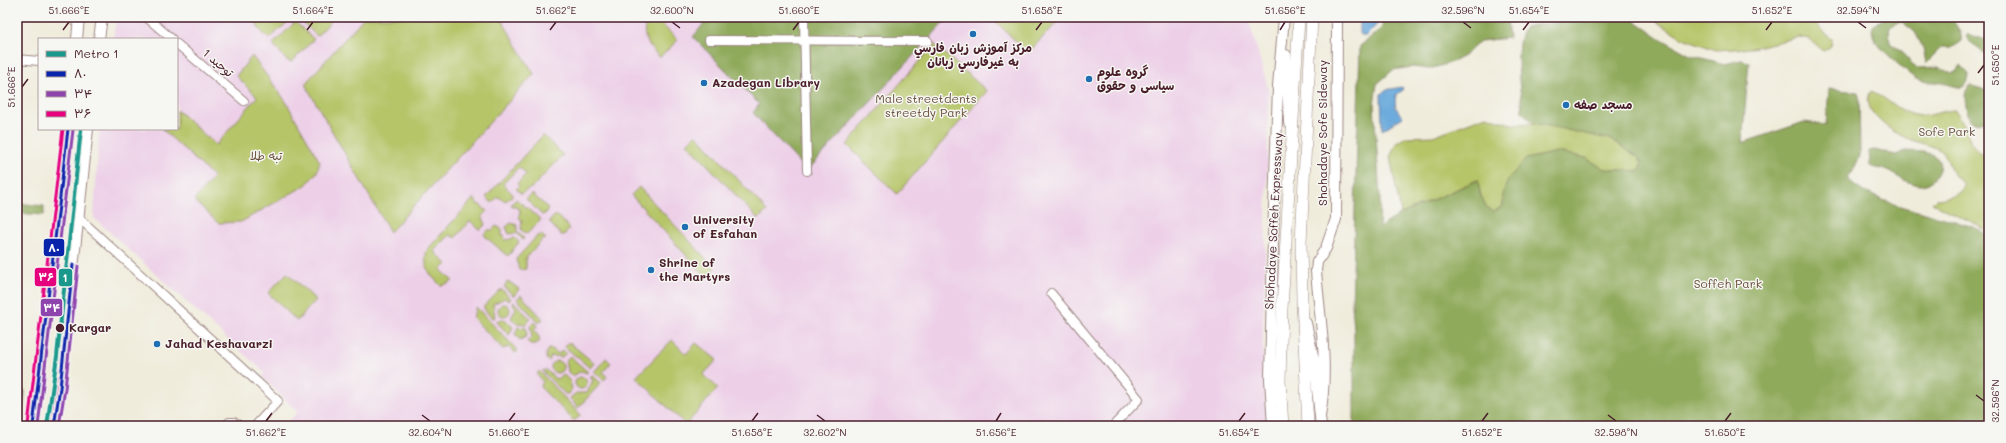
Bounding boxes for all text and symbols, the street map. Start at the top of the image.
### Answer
text: 51.666°E [49,3,90,17]
text: 51.664°E [293,3,334,17]
text: 51.662°E [536,3,577,17]
text: 32.600°N [650,3,694,17]
text: 51.660°E [778,3,820,17]
text: 51.658°E [1022,3,1063,17]
text: 51.656°E [1265,3,1306,17]
text: 32.596°N [1441,3,1485,17]
text: 51.654°E [1509,3,1550,17]
text: 51.652°E [1752,3,1792,17]
text: 32.594°N [1836,3,1880,17]
marker: مرکز آموزش زبان فارسي به غيرفارسي زبانان [968,29,978,39]
legend [38,38,178,130]
place label: مرکز آموزش زبان فارسي به غيرفارسي زبانان [914,39,1032,73]
street label: توحید 1 [200,44,238,80]
text: 51.650°E [1988,44,2002,85]
text: Metro 1 [74,45,119,61]
street label: Shohadaye Sofe Sideway [1314,60,1330,206]
place label: گروه علوم سیاسی و حقوق [1097,63,1174,94]
text: ۸۰ [74,65,86,81]
text: 51.666°E [4,66,18,107]
place label: Azadegan Library [712,74,821,90]
marker: گروه علوم سیاسی و حقوق [1084,74,1094,84]
marker: Azadegan Library [699,78,709,88]
text: ۳۴ [74,85,93,101]
park label: Male streetdents streetdy Park [875,90,977,120]
place label: مسجد صفه [1574,96,1632,112]
marker: مسجد صفه [1561,100,1571,110]
text: ۳۶ [74,105,91,121]
park label: Sofe Park [1918,123,1976,139]
street label: Shohadaye Soffeh Expressway [1260,132,1286,310]
park label: تبه طلا [250,147,283,164]
place label: University of Esfahan [693,211,757,241]
marker: University of Esfahan [680,222,690,232]
line badge: ۸۰ [43,238,65,257]
text: ۸۰ [48,240,60,255]
place label: Shrine of the Martyrs [659,254,730,284]
marker: Shrine of the Martyrs [646,265,656,275]
line badge: ۳۶ [34,267,57,287]
line badge: 1 [58,268,73,287]
text: ۳۶ [38,269,54,284]
text: 1 [63,270,67,285]
park label: Soffeh Park [1694,275,1762,291]
line badge: ۳۴ [40,298,63,317]
text: ۳۴ [44,300,60,315]
place label: Kargar [69,319,111,335]
marker: Kargar [54,322,66,334]
place label: Jahad Keshavarzi [165,335,273,351]
marker: Jahad Keshavarzi [152,339,162,349]
text: 32.596°N [1988,379,2002,423]
text: 51.662°E [246,425,287,439]
text: 32.604°N [408,425,452,439]
text: 51.660°E [488,425,530,439]
text: 51.658°E [732,425,773,439]
text: 32.602°N [803,425,847,439]
text: 51.656°E [976,425,1017,439]
text: 51.654°E [1219,425,1260,439]
text: 51.652°E [1462,425,1502,439]
text: 32.598°N [1594,425,1638,439]
text: 51.650°E [1705,425,1746,439]

